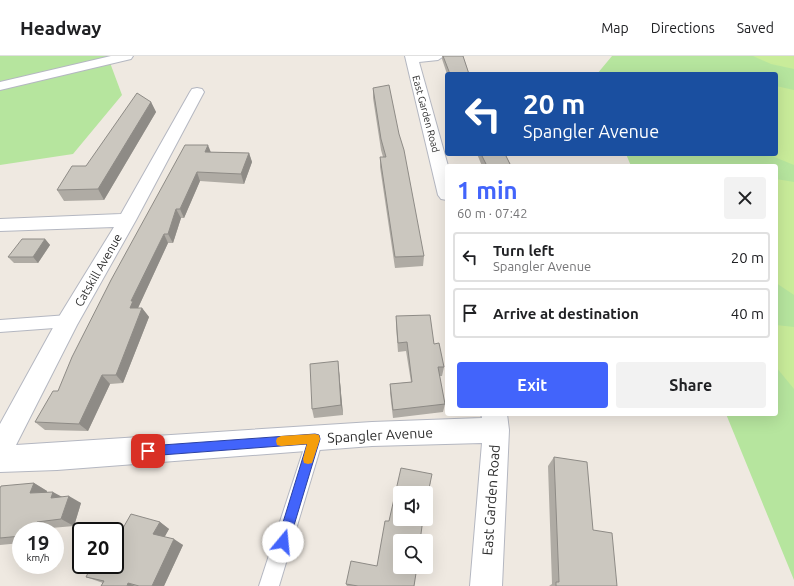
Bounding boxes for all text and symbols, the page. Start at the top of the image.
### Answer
text: Headway [20,17,101,39]
text: Map [601,20,629,36]
text: Directions [651,20,715,36]
text: Saved [737,20,774,36]
street label: East Garden Road [410,74,442,154]
icon: left [457,88,509,140]
text: 20 m [523,88,585,119]
text: Spangler Avenue [523,121,659,141]
text: 1 min [457,177,518,204]
button: close [724,177,766,219]
text: 60 m · 07:42 [457,206,528,220]
street label: Catskill Avenue [72,231,124,309]
text: Turn left [493,242,554,259]
icon: left [459,246,481,268]
text: 20 m [731,249,764,266]
text: Spangler Avenue [493,259,591,273]
icon: arrive [459,302,481,324]
text: Arrive at destination [493,305,639,322]
text: 40 m [731,305,764,322]
button: Exit [457,362,608,408]
button: Share [616,362,766,408]
street label: Spangler Avenue [327,424,433,446]
pin [131,434,165,468]
icon: arrive [137,440,159,462]
street label: East Garden Road [479,444,503,556]
map controls [393,486,433,574]
button: sound [393,486,433,526]
position arrow [262,521,304,563]
speed limit sign: 20 [72,522,124,574]
text: 19 [27,531,49,554]
button: search [393,534,433,574]
text: km/h [26,552,50,563]

